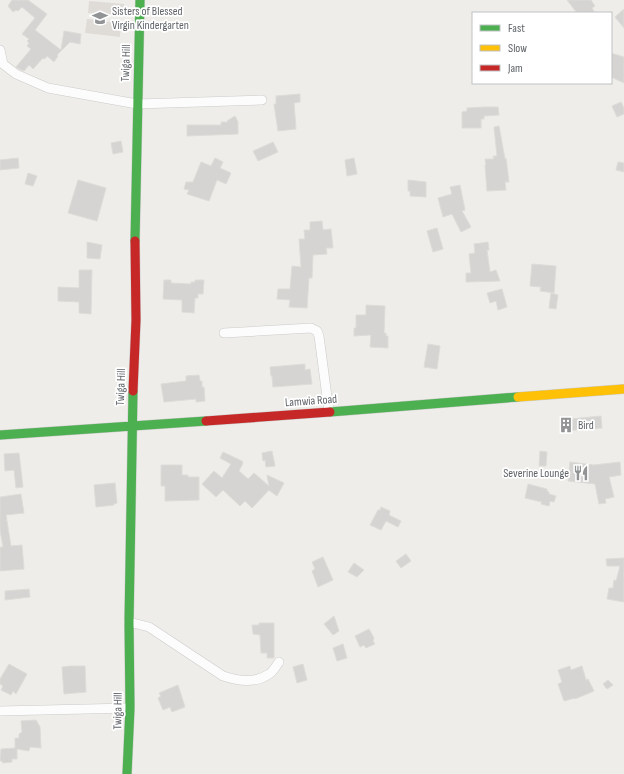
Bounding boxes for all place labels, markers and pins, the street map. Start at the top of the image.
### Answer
place label: Sisters of Blessed Virgin Kindergarten [112,4,189,33]
school or university icon: Sisters of Blessed Virgin Kindergarten [91,9,109,27]
building icon: Bird [557,416,575,434]
place label: Bird [578,418,594,433]
restaurant icon: Severine Lounge [572,464,590,482]
place label: Severine Lounge [503,466,569,481]

